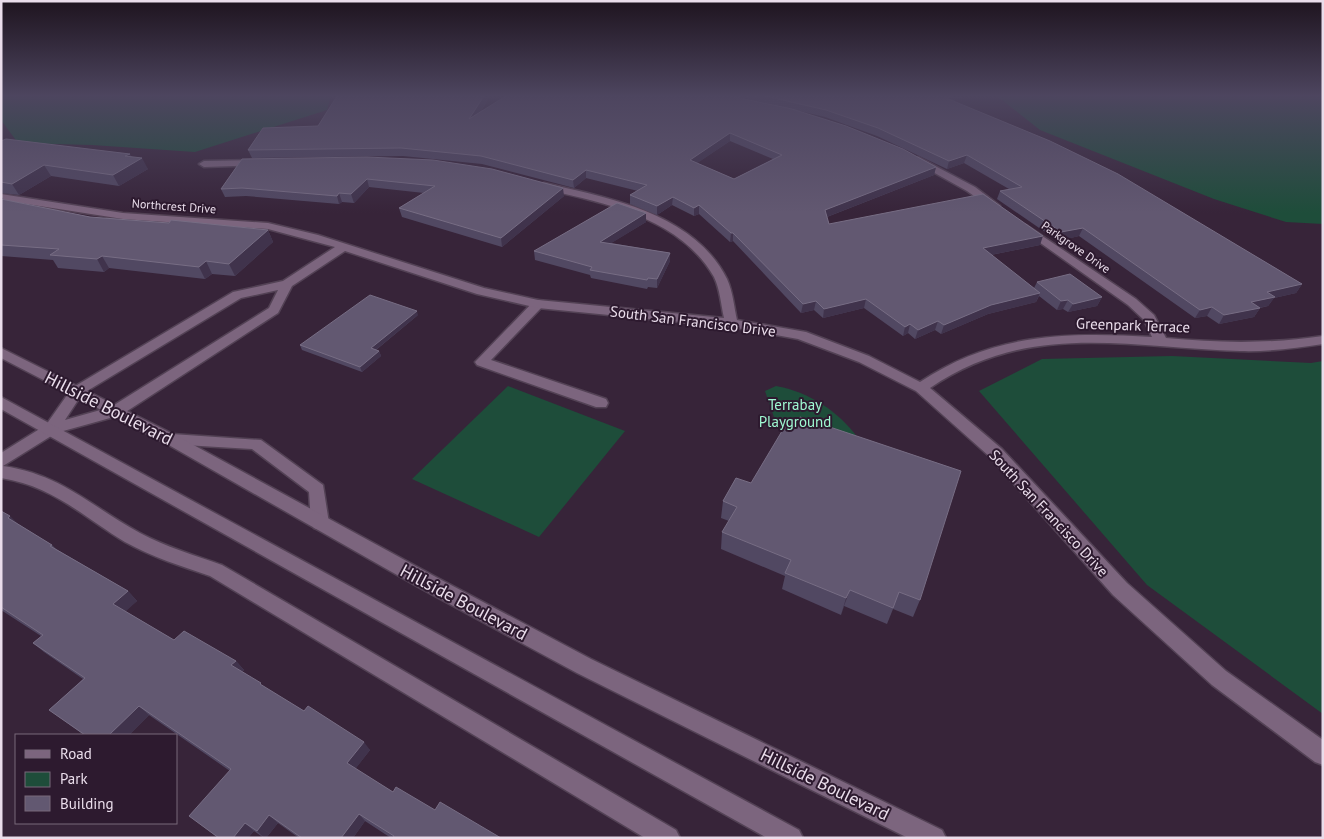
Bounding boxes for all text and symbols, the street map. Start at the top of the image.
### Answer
street label: Northcrest Drive [131,196,217,216]
street label: Parkgrove Drive [1039,218,1113,276]
street label: South San Francisco Drive [609,301,777,341]
street label: Greenpark Terrace [1076,314,1190,336]
street label: Hillside Boulevard [41,366,177,450]
park label: Terrabay Playground [759,395,831,431]
street label: South San Francisco Drive [985,446,1113,580]
street label: Hillside Boulevard [396,559,532,645]
legend [15,734,178,824]
street label: Hillside Boulevard [757,743,893,825]
text: Road [60,744,92,763]
text: Park [60,769,88,788]
text: Building [60,794,114,813]

